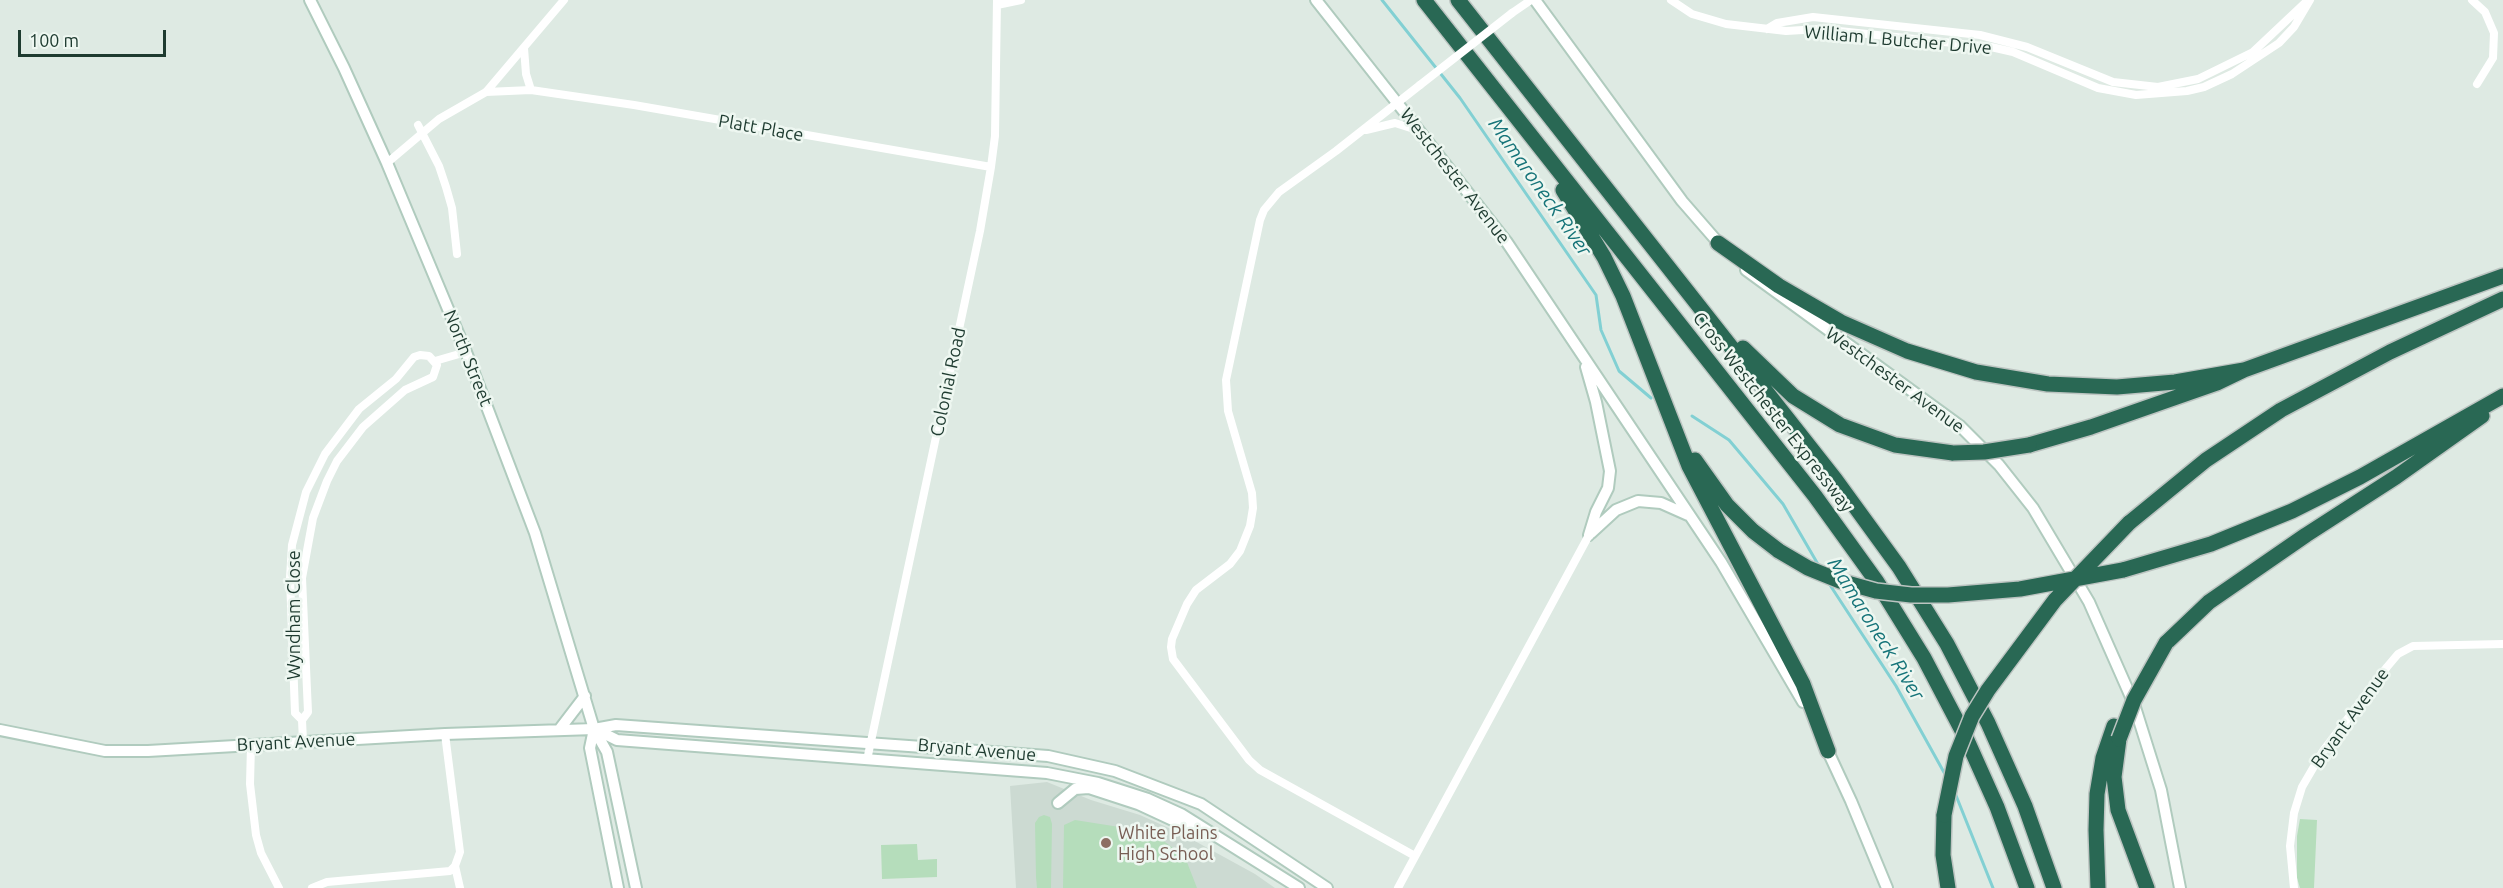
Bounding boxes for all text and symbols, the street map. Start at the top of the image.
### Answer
scale bar [21,18,170,56]
street label: William L Butcher Drive [1803,21,1993,59]
text: 100 m [29,30,79,50]
street label: Westchester Avenue [1395,104,1515,248]
street label: Platt Place [717,110,805,146]
water label: Mamaroneck River [1483,113,1597,261]
street label: North Street [439,307,497,409]
street label: Cross Westchester Expressway [1688,308,1858,516]
street label: Westchester Avenue [1821,322,1969,438]
street label: Colonial Road [926,325,970,439]
street label: Wyndham Close [283,550,305,680]
water label: Mamaroneck River [1822,553,1930,705]
street label: Bryant Avenue [2306,664,2394,772]
street label: Bryant Avenue [236,728,356,756]
street label: Bryant Avenue [917,734,1037,766]
place label: White Plains High School [1118,822,1218,864]
marker: White Plains High School [1099,836,1113,850]

